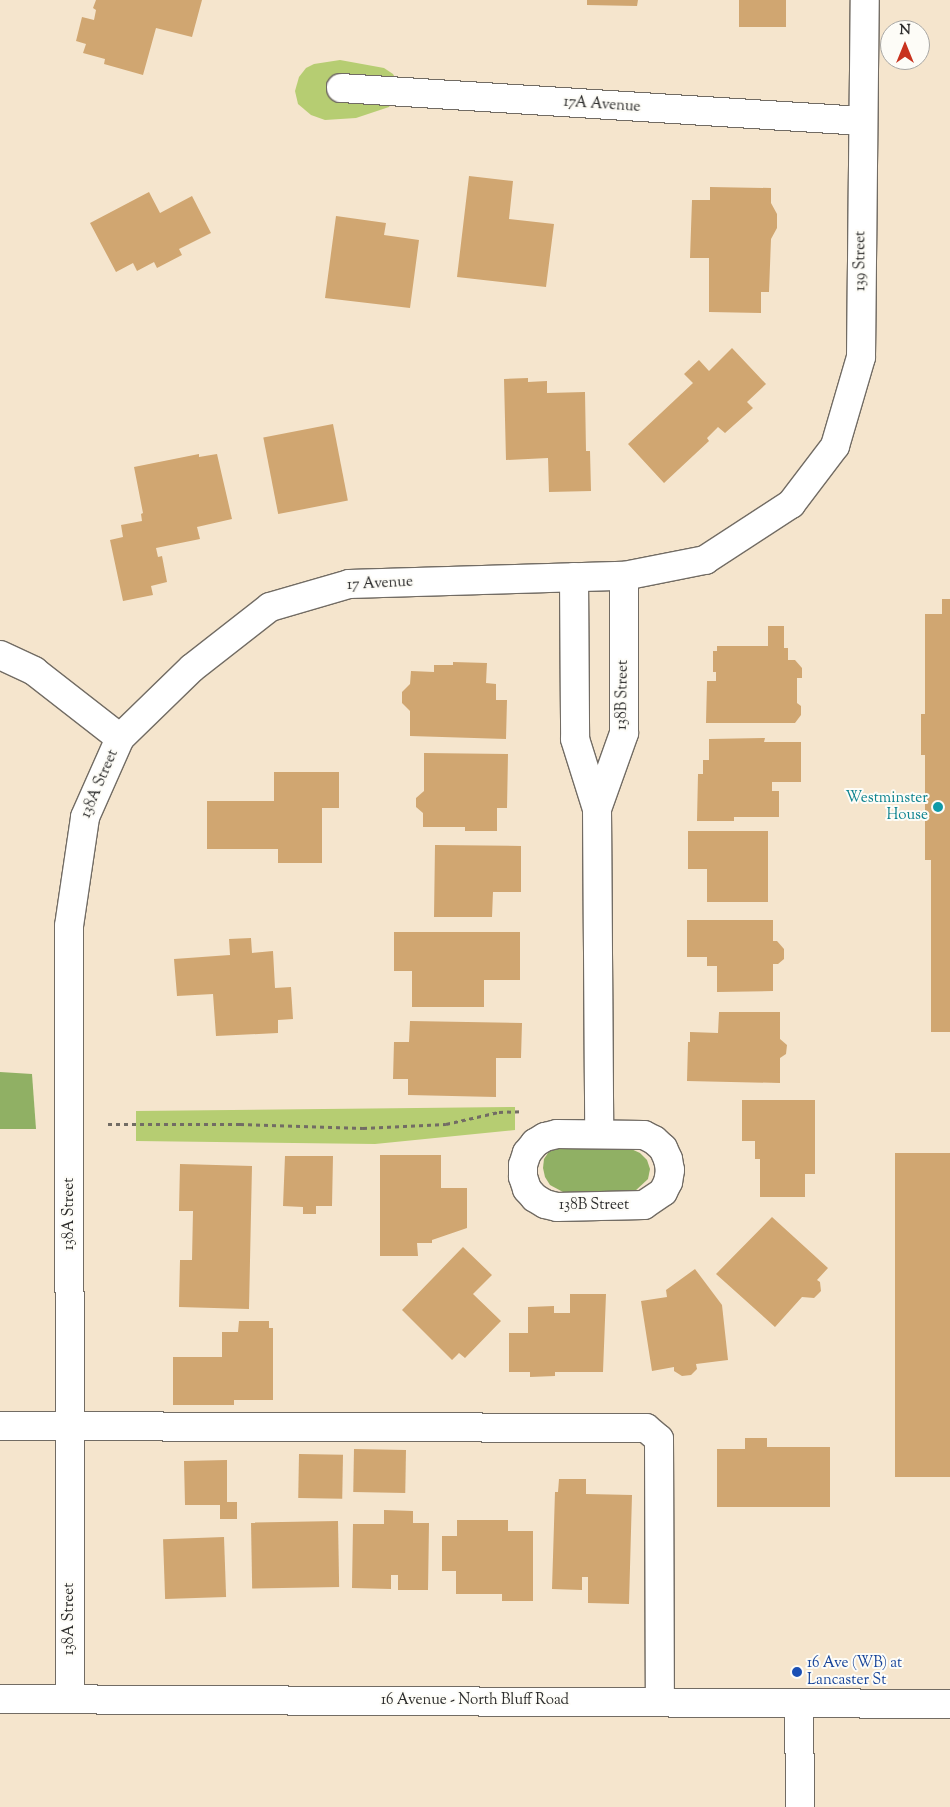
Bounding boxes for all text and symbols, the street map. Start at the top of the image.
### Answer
north arrow [880,20,930,70]
text: N [899,21,911,41]
street label: 17A Avenue [563,93,641,117]
street label: 139 Street [852,231,870,291]
street label: 17 Avenue [347,573,413,595]
street label: 138B Street [613,660,633,730]
street label: 138A Street [78,747,122,821]
place label: Westminster House [846,789,928,824]
marker: Westminster House [932,801,944,813]
street label: 138A Street [61,1178,79,1250]
street label: 138B Street [559,1197,629,1215]
street label: 138A Street [61,1583,79,1655]
place label: 16 Ave (WB) at Lancaster St [807,1654,902,1689]
marker: 16 Ave (WB) at Lancaster St [791,1666,803,1678]
street label: 16 Avenue - North Bluff Road [381,1692,569,1710]

